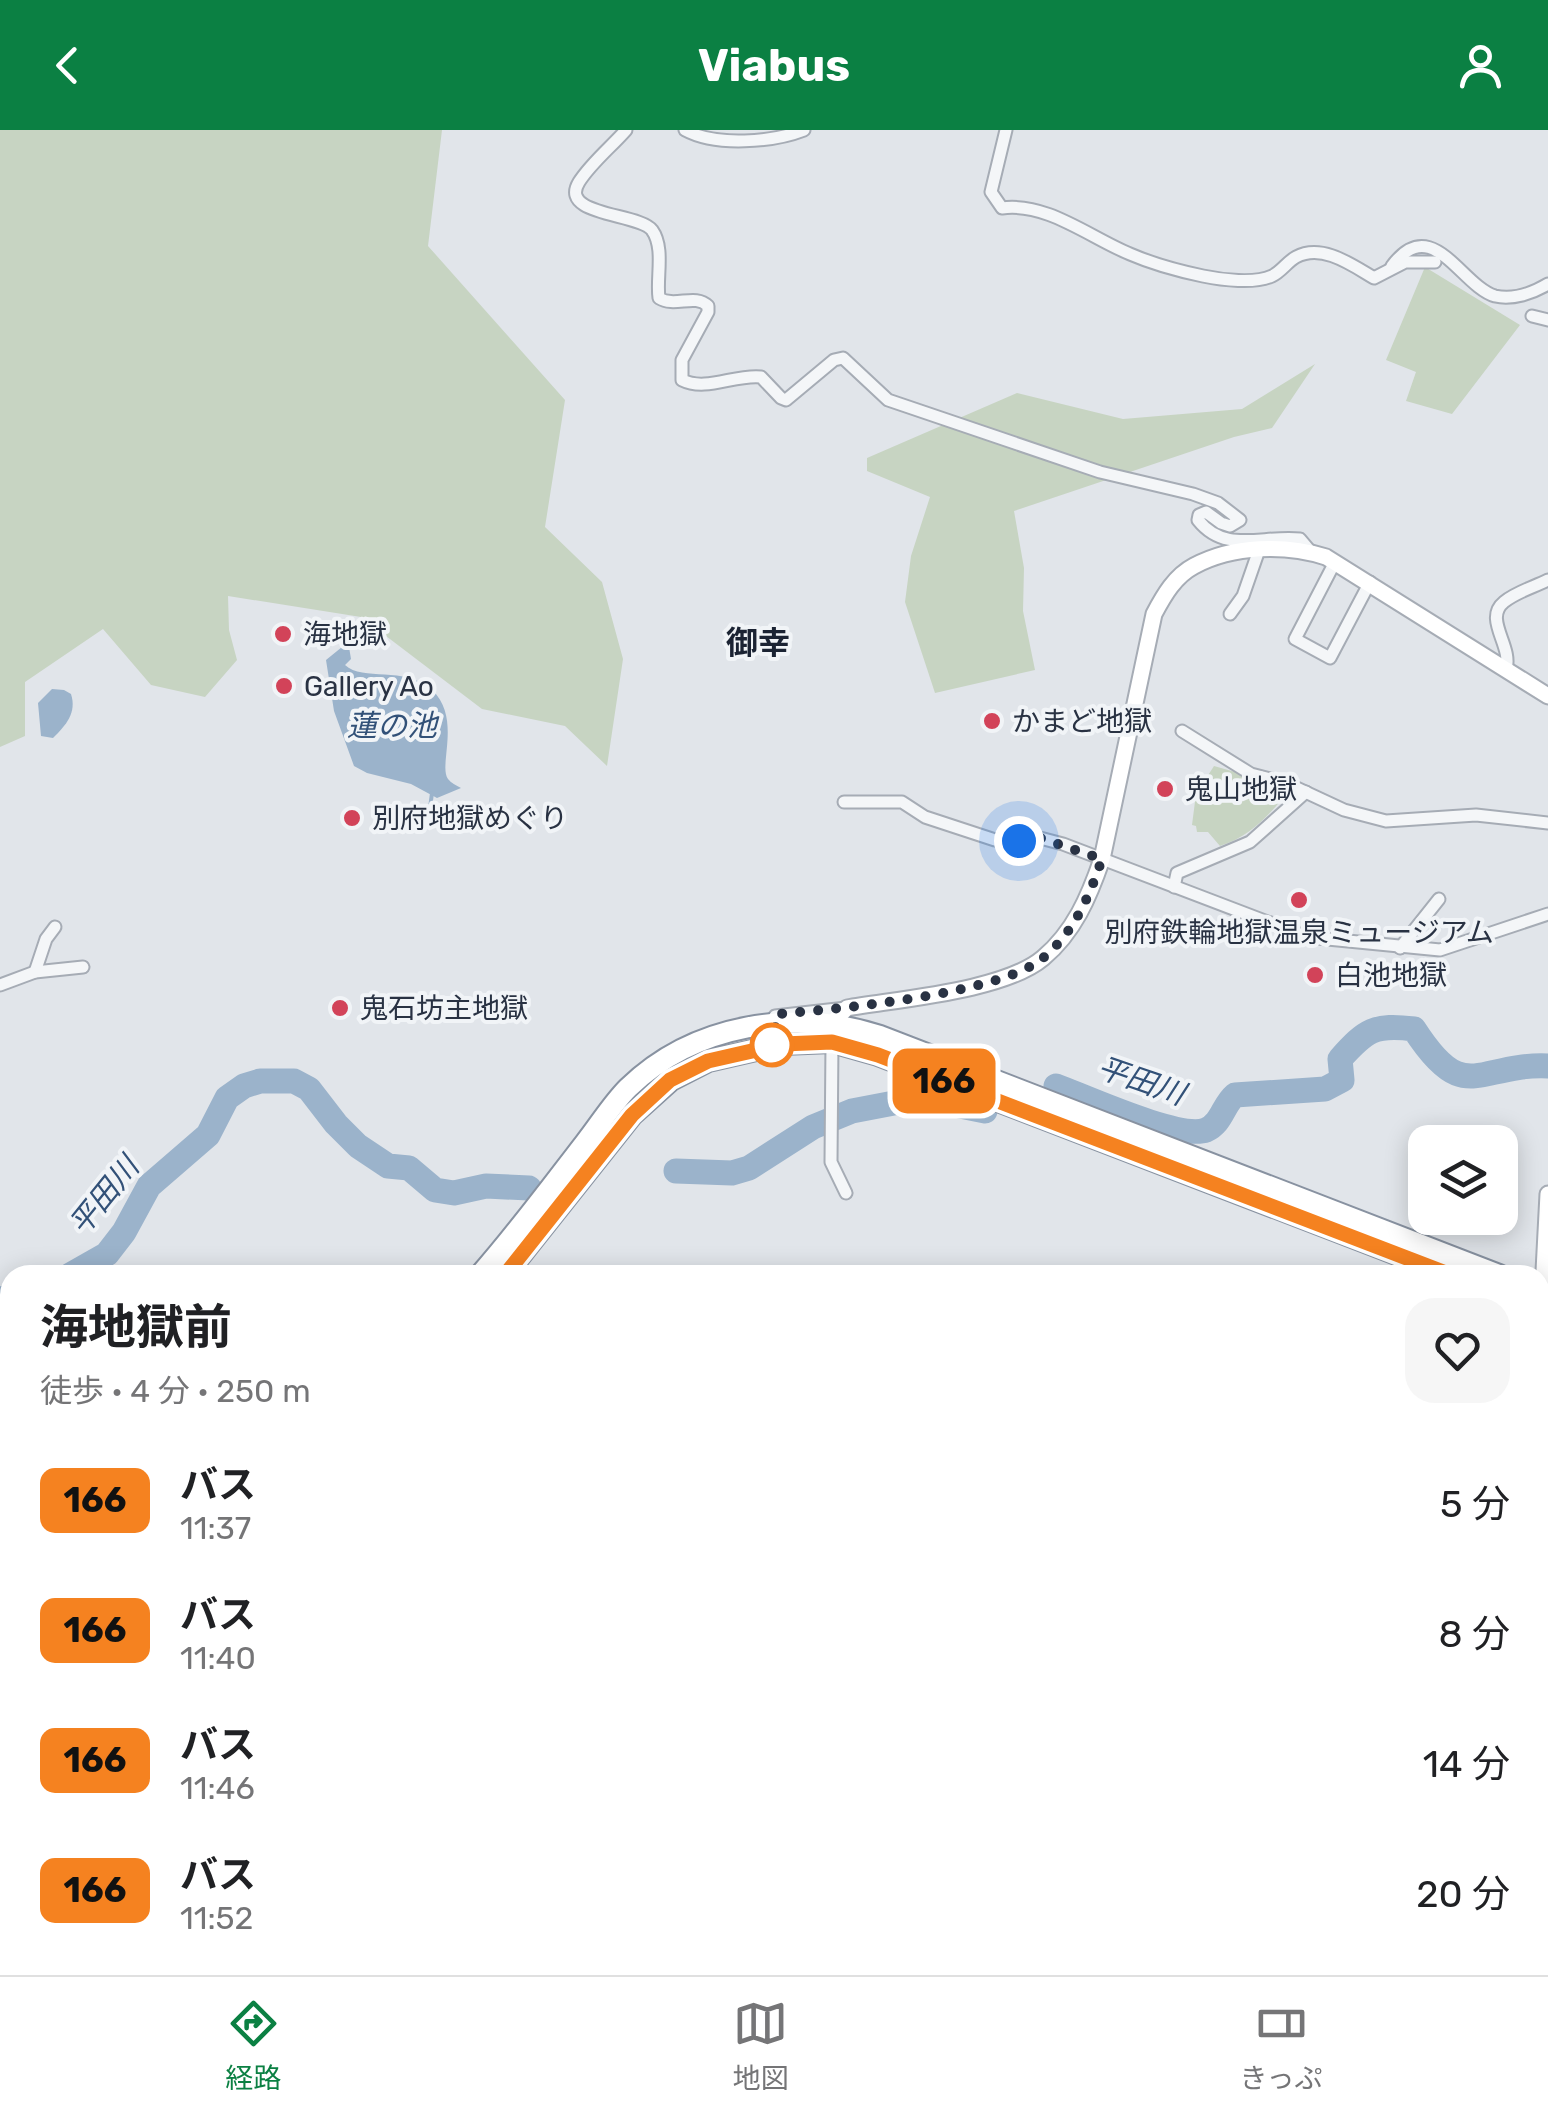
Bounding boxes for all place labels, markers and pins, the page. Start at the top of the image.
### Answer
place label: 海地獄 [303,618,387,651]
marker: 海地獄 [272,623,294,645]
place label: Gallery Ao [304,670,434,703]
marker: Gallery Ao [273,675,295,697]
place label: かまど地獄 [1012,705,1152,738]
marker: かまど地獄 [981,710,1003,732]
place label: 鬼山地獄 [1185,773,1297,806]
marker: 鬼山地獄 [1154,778,1176,800]
place label: 別府地獄めぐり [372,802,568,835]
marker: 別府地獄めぐり [341,807,363,829]
marker: 別府鉄輪地獄温泉ミュージアム [1288,889,1310,911]
place label: 別府鉄輪地獄温泉ミュージアム [1104,916,1494,949]
place label: 白池地獄 [1335,959,1447,992]
marker: 白池地獄 [1304,964,1326,986]
place label: 鬼石坊主地獄 [360,992,528,1025]
marker: 鬼石坊主地獄 [329,997,351,1019]
unlabelled marker [751,1024,793,1066]

